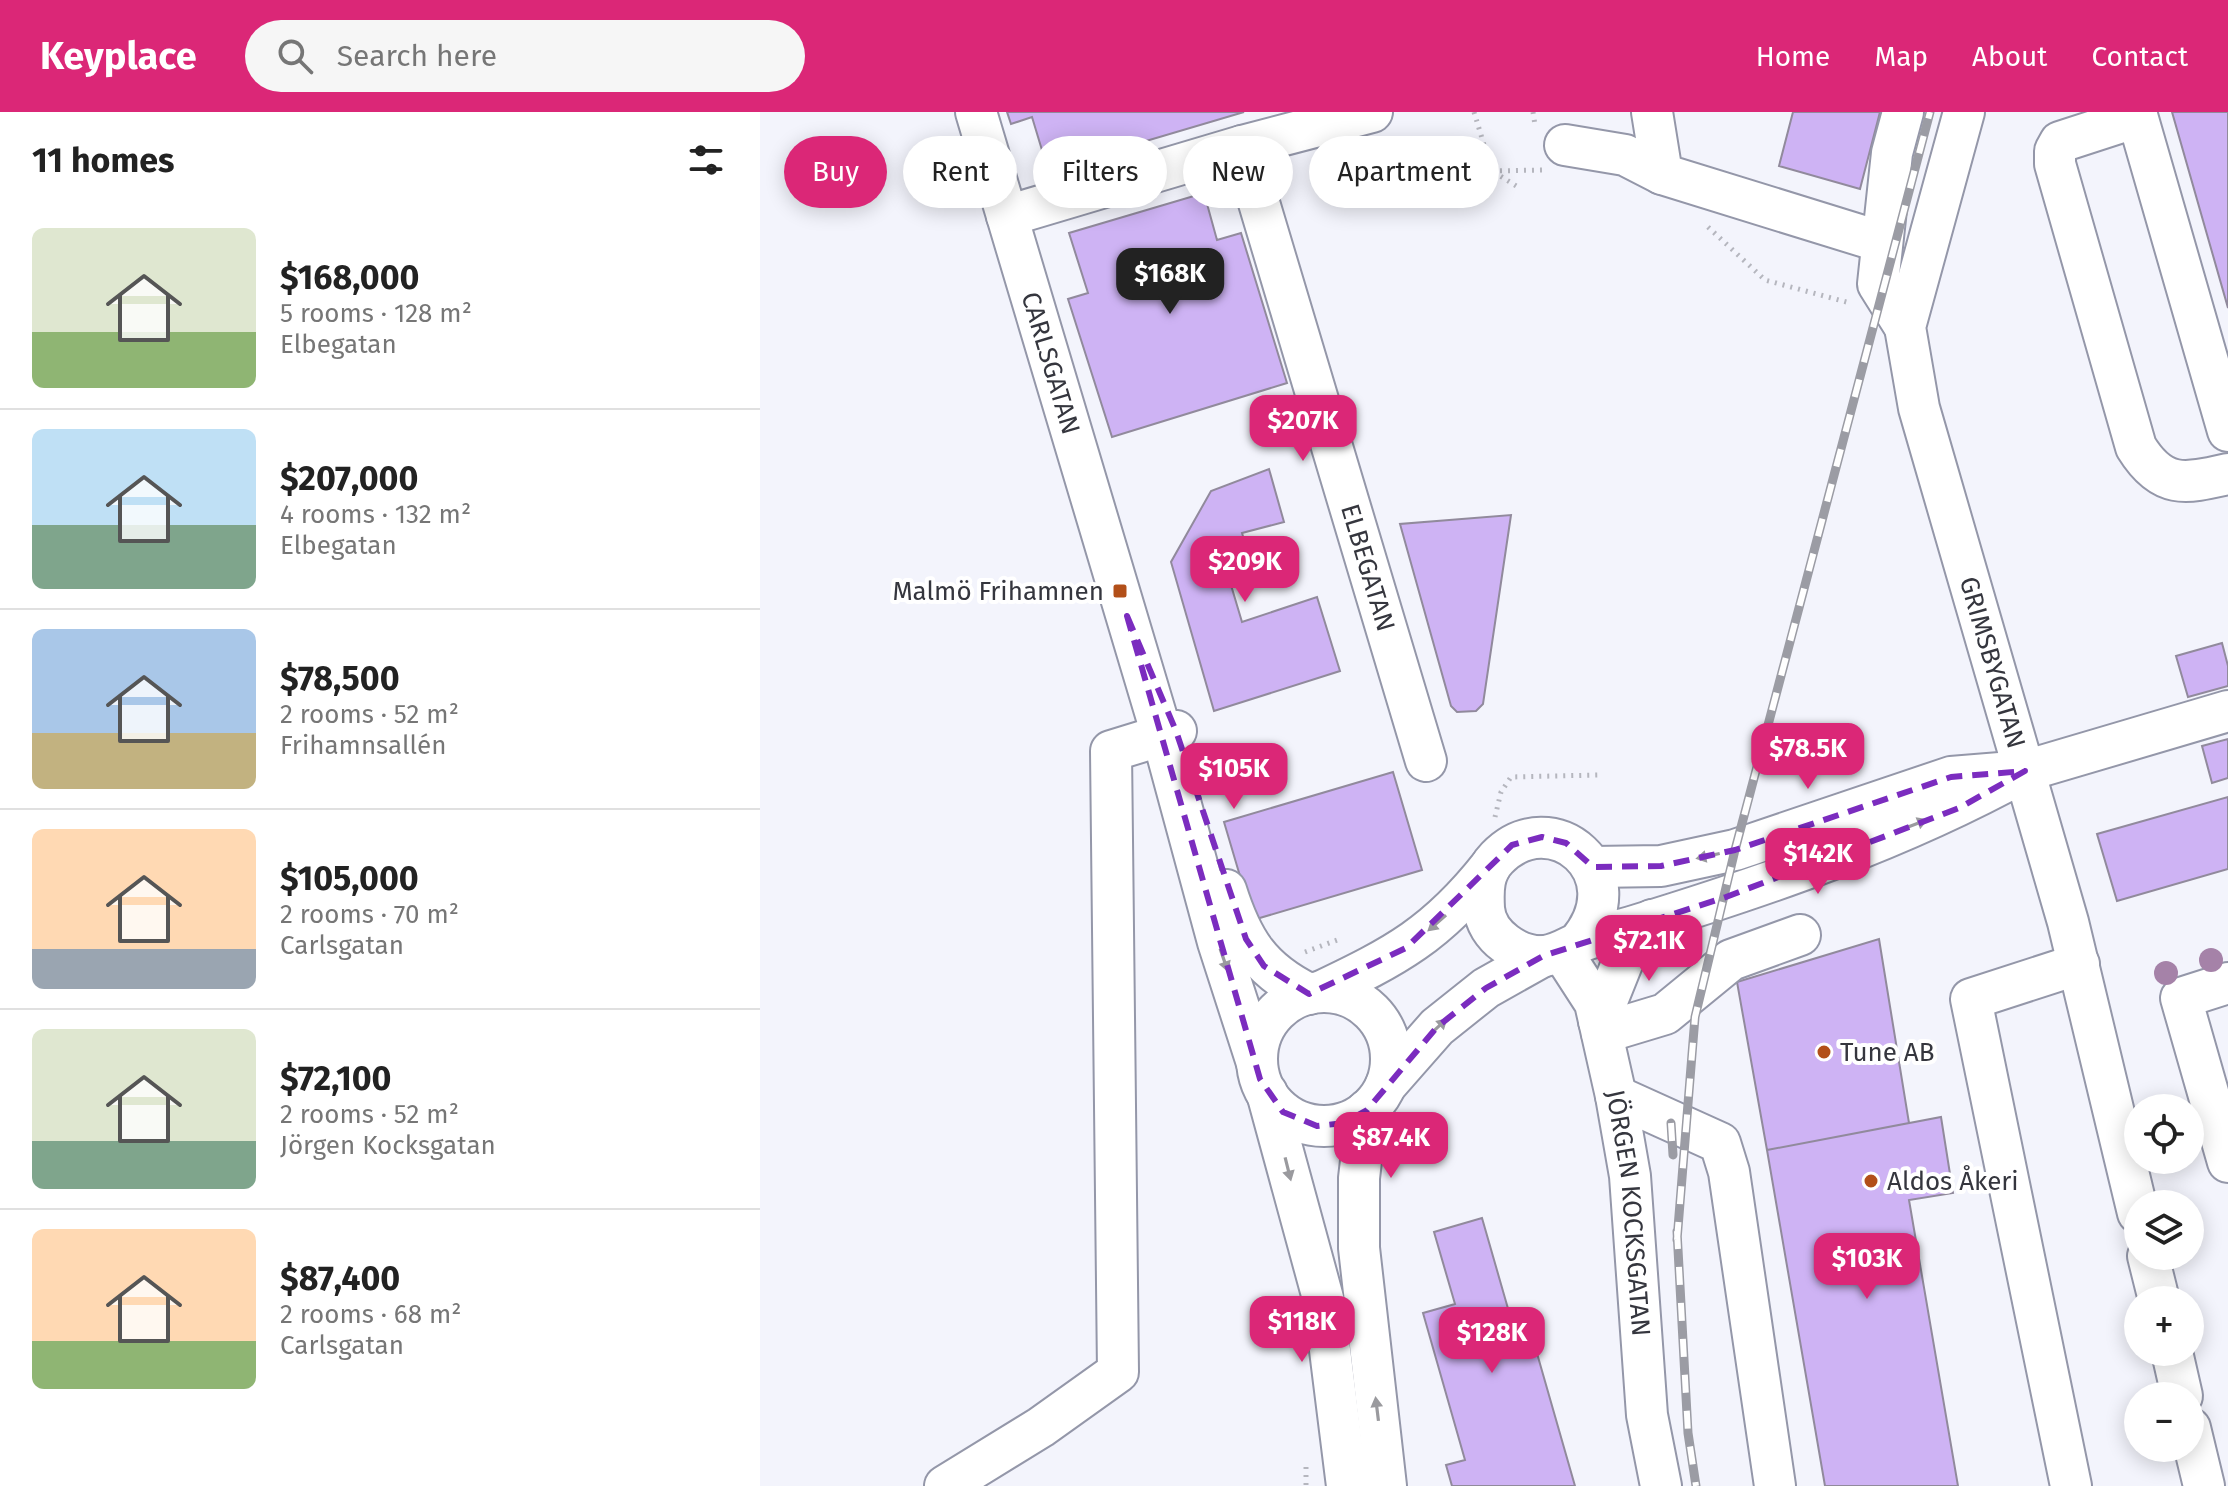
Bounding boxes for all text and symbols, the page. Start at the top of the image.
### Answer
search box [245,20,805,92]
text: Keyplace [40,33,197,79]
icon: search [273,34,317,78]
text: Search here [337,38,497,74]
text: Home [1756,40,1830,73]
text: Map [1874,40,1928,73]
text: About [1972,40,2047,73]
text: Contact [2091,40,2188,73]
chip: Buy [784,136,887,208]
chip: Rent [903,136,1017,208]
chip: Filters [1033,136,1167,208]
chip: New [1183,136,1293,208]
chip: Apartment [1309,136,1499,208]
icon: filters [684,138,728,182]
text: 11 homes [32,140,174,181]
pin: $168K [1114,248,1226,316]
text: $168,000 [280,257,420,298]
text: $168K [1134,258,1206,289]
icon: home [96,260,192,356]
street label: CARLSGATAN [1015,288,1086,438]
text: 5 rooms · 128 m² [280,298,472,329]
text: Elbegatan [280,329,397,360]
pin: $207K [1247,395,1359,463]
text: $207K [1268,405,1338,436]
text: $207,000 [280,458,418,499]
icon: home [96,461,192,557]
text: 4 rooms · 132 m² [280,499,471,530]
street label: ELBEGATAN [1334,500,1401,635]
text: Elbegatan [280,530,397,561]
pin: $209K [1189,536,1301,604]
text: $209K [1208,546,1282,577]
street label: GRIMSBYGATAN [1953,573,2032,752]
place label: Malmö Frihamnen [892,576,1104,607]
marker: Malmö Frihamnen [1111,582,1129,600]
text: $78,500 [280,658,400,699]
icon: home [96,661,192,757]
text: 2 rooms · 52 m² [280,699,459,730]
pin: $78.5K [1743,723,1873,791]
text: Frihamnsallén [280,730,446,761]
text: $78.5K [1769,733,1847,764]
pin: $105K [1178,743,1290,811]
text: $105K [1198,753,1270,784]
one-way arrow [1904,817,1928,830]
pin: $142K [1762,828,1874,896]
text: $142K [1783,838,1853,869]
one-way arrow [1695,850,1720,863]
text: $105,000 [280,858,419,899]
icon: home [96,861,192,957]
text: 2 rooms · 70 m² [280,899,459,930]
one-way arrow [1427,914,1447,932]
pin: $72.1K [1584,915,1714,983]
text: $72.1K [1613,925,1685,956]
text: Carlsgatan [280,930,404,961]
one-way arrow [1218,948,1231,972]
one-way arrow [1429,1019,1448,1037]
place label: Tune AB [1840,1037,1935,1068]
marker: Tune AB [1815,1043,1833,1061]
text: $72,100 [280,1058,392,1099]
icon: home [96,1061,192,1157]
street label: JÖRGEN KOCKSGATAN [1599,1087,1656,1337]
map controls [2124,1094,2204,1462]
button: locate [2124,1094,2204,1174]
text: 2 rooms · 52 m² [280,1099,459,1130]
pin: $87.4K [1326,1112,1456,1180]
text: $87.4K [1352,1122,1430,1153]
text: Jörgen Kocksgatan [280,1130,496,1161]
one-way arrow [1282,1156,1294,1181]
place label: Aldos Åkeri [1887,1164,2019,1197]
marker: Aldos Åkeri [1862,1172,1880,1190]
button: layers [2124,1190,2204,1270]
pin: $103K [1811,1233,1923,1301]
text: $103K [1832,1243,1902,1274]
text: $87,400 [280,1258,400,1299]
icon: home [96,1261,192,1357]
button: + [2124,1286,2204,1366]
pin: $118K [1246,1296,1358,1364]
text: 2 rooms · 68 m² [280,1299,461,1330]
text: $118K [1268,1306,1336,1337]
pin: $128K [1436,1307,1548,1375]
text: $128K [1457,1317,1527,1348]
text: Carlsgatan [280,1330,404,1361]
button: − [2124,1382,2204,1462]
one-way arrow [1370,1396,1383,1421]

